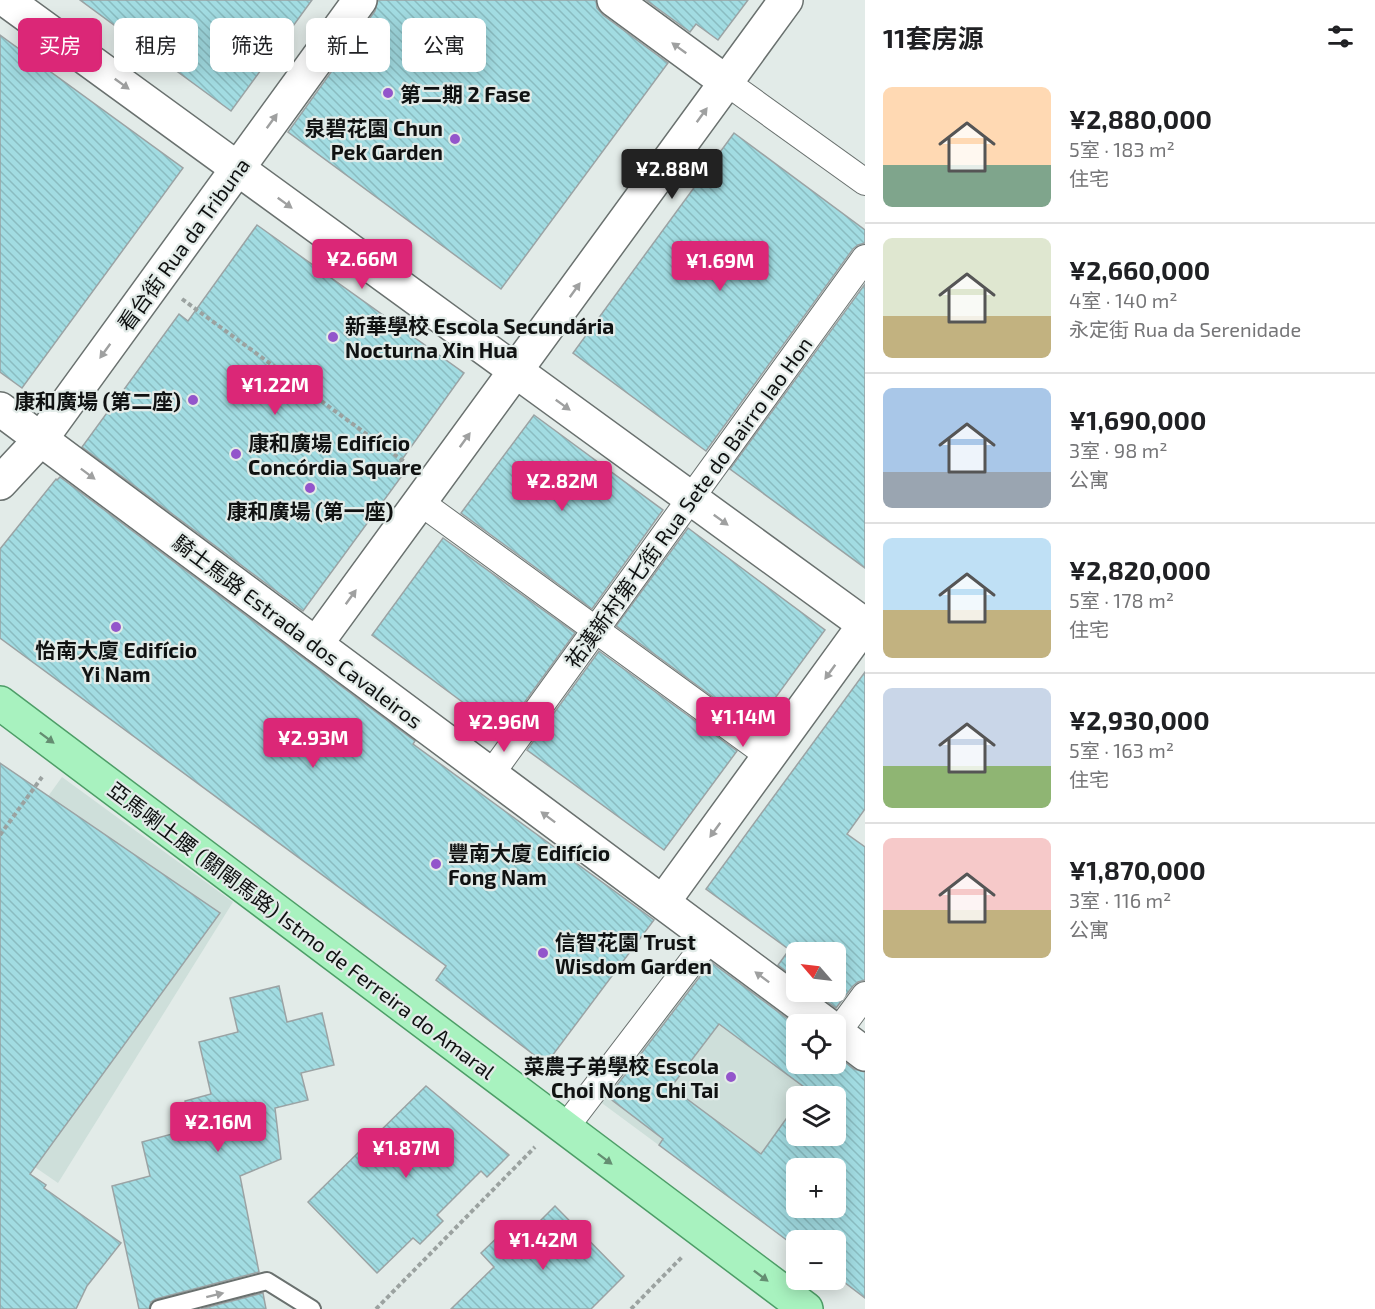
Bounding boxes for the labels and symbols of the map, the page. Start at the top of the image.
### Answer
one-way arrow [672,42,687,54]
one-way arrow [113,78,129,90]
place label: 第二期 2 Fase [400,81,531,106]
marker: 第二期 2 Fase [381,86,395,100]
one-way arrow [696,108,708,124]
one-way arrow [266,113,278,129]
place label: 泉碧花園 Chun Pek Garden [304,115,443,164]
marker: 泉碧花園 Chun Pek Garden [448,132,462,146]
pin: ¥2.88M [623,149,721,200]
street label: 看台街 Rua da Tribuna [112,152,254,336]
one-way arrow [277,196,292,208]
pin: ¥2.66M [313,239,411,290]
pin: ¥1.69M [671,241,769,292]
one-way arrow [569,282,581,298]
place label: 新華學校 Escola Secundária Nocturna Xin Hua [345,313,614,362]
marker: 新華學校 Escola Secundária Nocturna Xin Hua [326,330,340,344]
street label: 祐漢新村第七街 Rua Sete do Bairro Iao Hon [559,332,817,672]
one-way arrow [99,344,111,359]
pin: ¥1.22M [226,365,324,416]
place label: 康和廣場 (第二座) [14,388,181,413]
marker: 康和廣場 (第二座) [186,393,200,407]
one-way arrow [555,399,571,411]
place label: 康和廣場 Edifício Concórdia Square [248,430,422,479]
one-way arrow [459,432,471,447]
marker: 康和廣場 Edifício Concórdia Square [229,447,243,461]
pin: ¥2.82M [513,461,611,512]
one-way arrow [79,468,95,480]
marker: 康和廣場 (第一座) [303,481,317,495]
place label: 康和廣場 (第一座) [227,498,393,523]
one-way arrow [712,514,728,526]
street label: 騎士馬路 Estrada dos Cavaleiros [168,529,428,733]
one-way arrow [344,590,356,605]
marker: 怡南大廈 Edifício Yi Nam [109,620,123,634]
place label: 怡南大廈 Edifício Yi Nam [35,637,197,686]
one-way arrow [824,664,836,680]
pin: ¥1.14M [694,697,792,748]
pin: ¥2.96M [455,702,553,753]
pin: ¥2.93M [264,718,362,769]
one-way arrow [39,732,54,744]
street label: 亞馬喇土腰 (關閘馬路) Istmo de Ferreira do Amaral [104,776,501,1084]
one-way arrow [541,811,557,823]
one-way arrow [710,822,722,837]
place label: 豐南大廈 Edifício Fong Nam [448,840,610,889]
marker: 豐南大廈 Edifício Fong Nam [429,857,443,871]
place label: 信智花園 Trust Wisdom Garden [555,929,712,978]
north arrow [786,942,846,1002]
marker: 信智花園 Trust Wisdom Garden [536,946,550,960]
one-way arrow [755,971,771,983]
place label: 菜農子弟學校 Escola Choi Nong Chi Tai [523,1053,719,1102]
marker: 菜農子弟學校 Escola Choi Nong Chi Tai [724,1070,738,1084]
pin: ¥2.16M [169,1102,267,1153]
pin: ¥1.87M [357,1128,455,1179]
one-way arrow [598,1152,613,1164]
pin: ¥1.42M [494,1220,592,1271]
one-way arrow [754,1269,769,1281]
one-way arrow [206,1289,224,1299]

